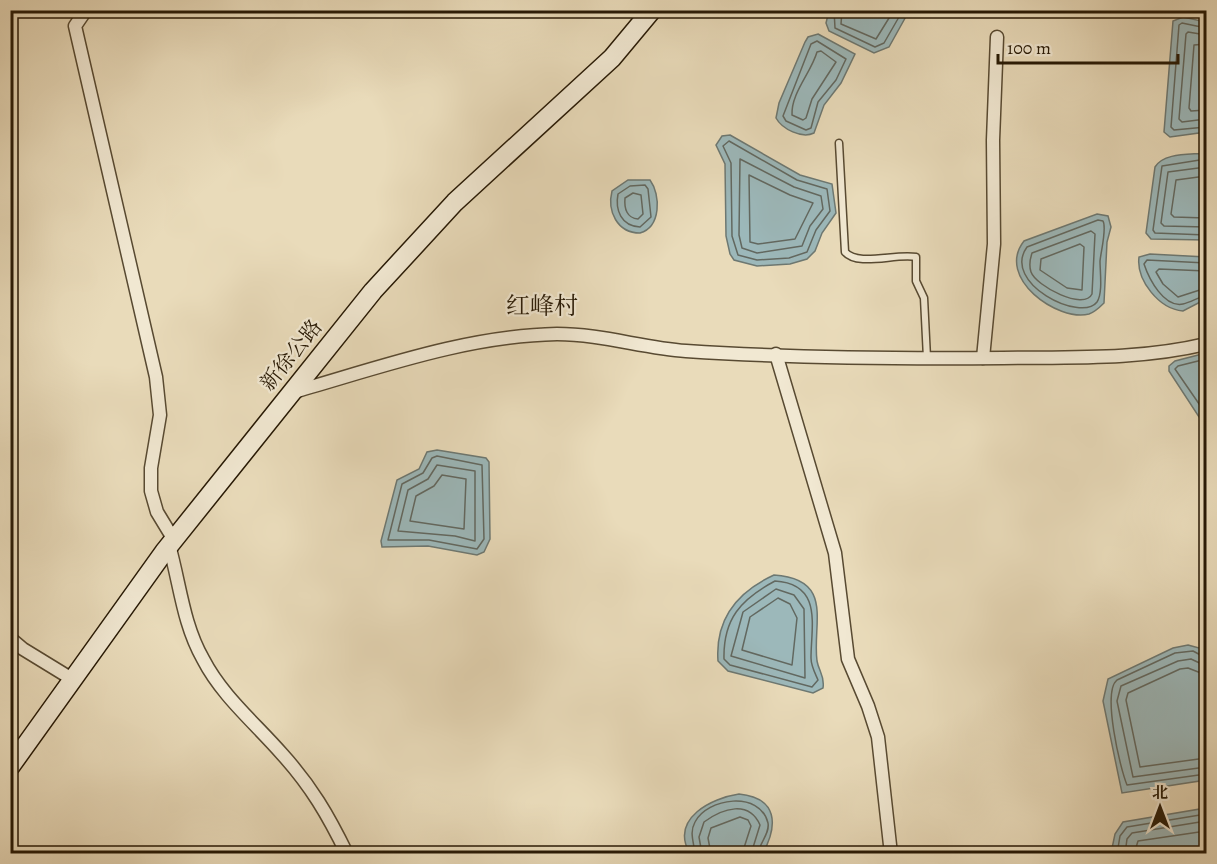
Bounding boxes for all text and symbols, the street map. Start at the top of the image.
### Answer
scale bar [998,27,1178,65]
text: 100 m [1007,36,1051,60]
district label: 红峰村 [506,290,578,322]
street label: 新徐公路 [254,314,328,396]
north arrow [1130,777,1190,837]
text: 北 [1152,782,1168,804]

